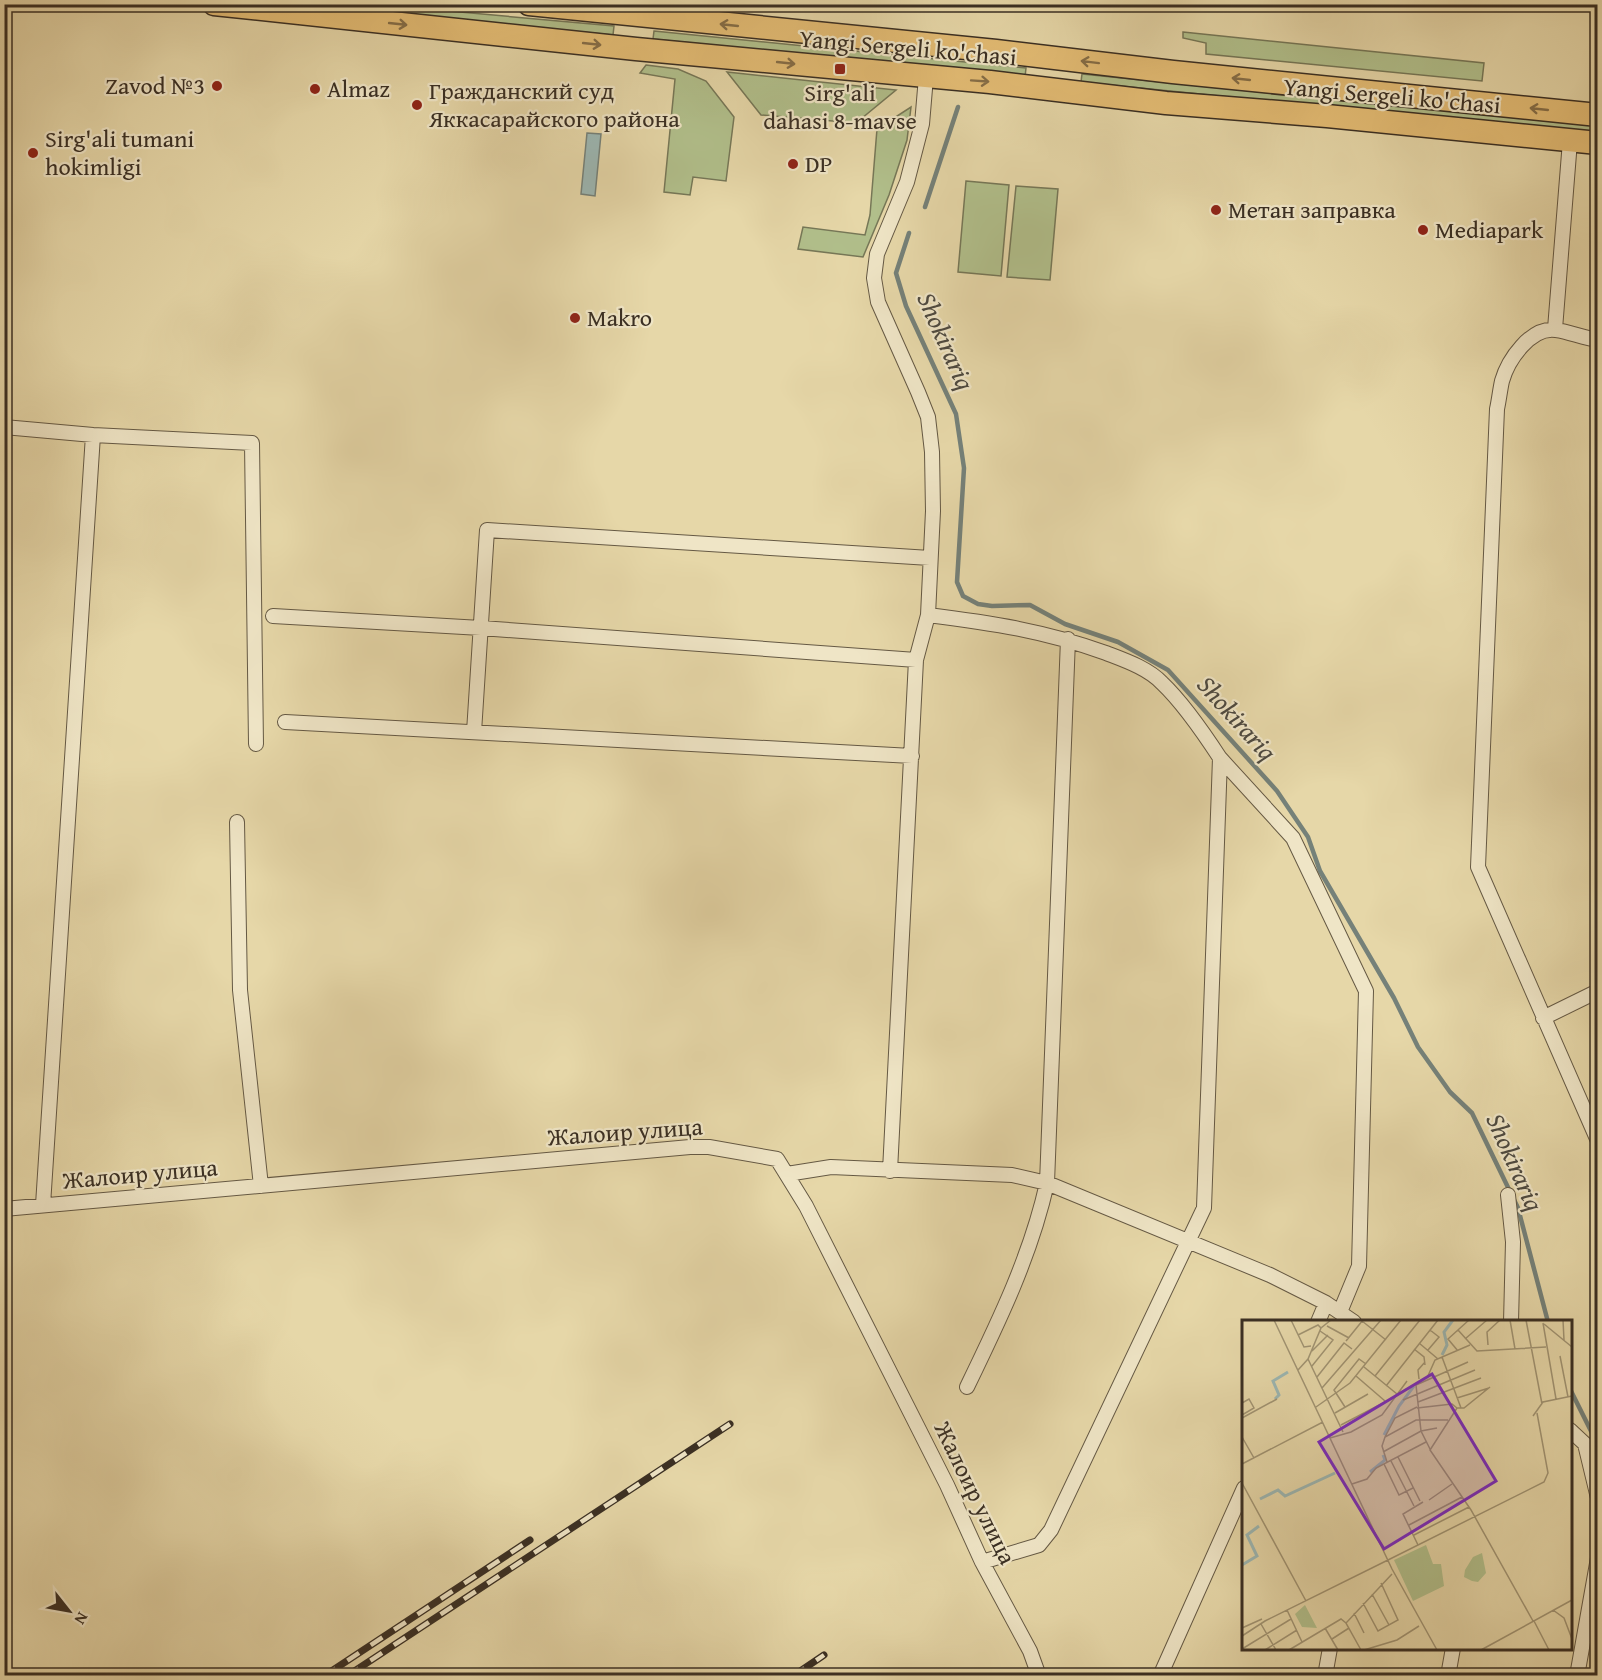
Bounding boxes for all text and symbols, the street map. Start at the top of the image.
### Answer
one-way arrow [387,18,407,29]
one-way arrow [720,19,740,30]
street label: Yangi Sergeli ko'chasi [798,21,1018,74]
one-way arrow [581,39,601,50]
one-way arrow [1081,56,1101,67]
one-way arrow [775,58,795,69]
marker: Sirg'ali dahasi 8-mavse [833,62,847,76]
place label: Zavod №3 [105,68,205,103]
street label: Yangi Sergeli ko'chasi [1282,69,1502,122]
place label: Almaz [327,71,390,106]
place label: Гражданский суд Яккасарайского района [428,73,680,136]
one-way arrow [1231,73,1251,84]
place label: Sirg'ali dahasi 8-mavse [763,75,917,138]
one-way arrow [969,76,989,87]
marker: Zavod №3 [210,79,224,93]
marker: Almaz [308,82,322,96]
marker: Гражданский суд Яккасарайского района [410,98,424,112]
one-way arrow [1530,103,1550,114]
place label: Sirg'ali tumani hokimligi [45,121,194,184]
marker: Sirg'ali tumani hokimligi [26,146,40,160]
place label: DP [805,146,832,181]
marker: DP [786,157,800,171]
place label: Метан заправка [1228,192,1396,227]
marker: Метан заправка [1209,203,1223,217]
place label: Mediapark [1435,212,1544,247]
marker: Mediapark [1416,223,1430,237]
water label: Shokirariq [908,286,985,396]
place label: Makro [587,300,652,335]
marker: Makro [568,311,582,325]
water label: Shokirariq [1188,666,1287,769]
water label: Shokirariq [1477,1107,1554,1217]
street label: Жалоир улица [545,1109,704,1154]
street label: Жалоир улица [60,1149,219,1198]
inset map [1242,1320,1572,1650]
street label: Жалоир улица [925,1414,1026,1571]
north arrow [39,1581,99,1641]
text: N [69,1608,95,1630]

